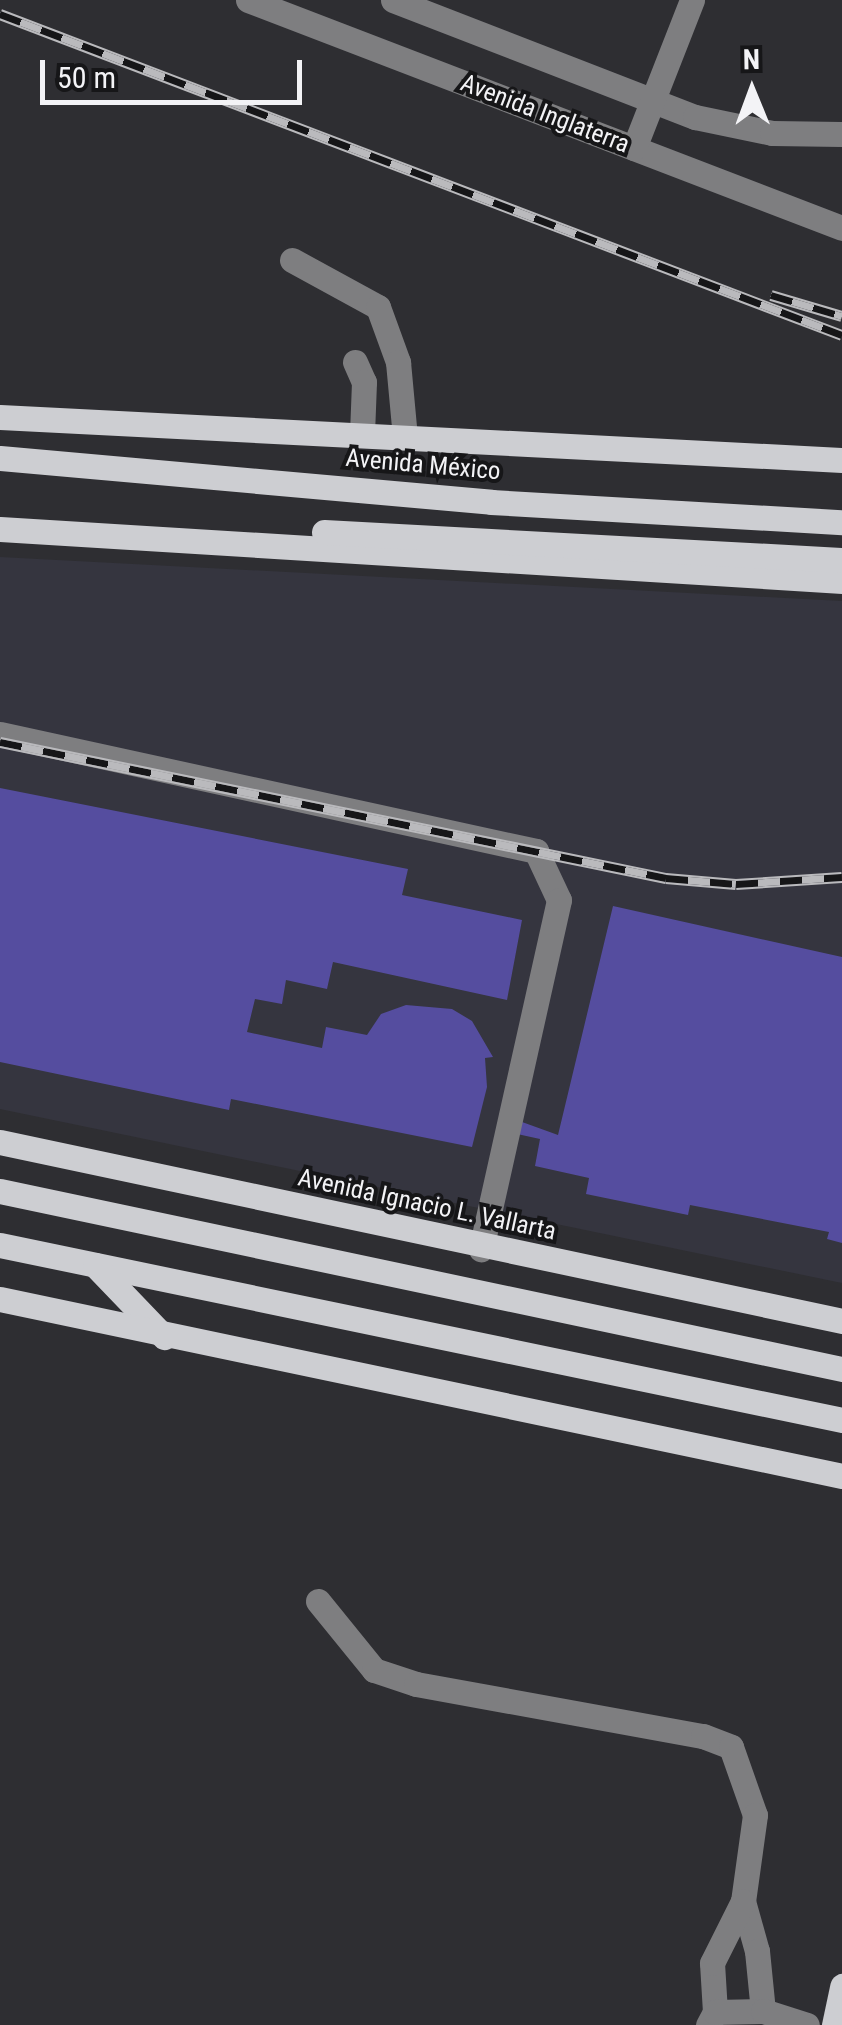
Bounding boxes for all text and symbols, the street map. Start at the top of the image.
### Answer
scale bar [45,40,308,102]
north arrow [702,40,802,140]
text: N [743,43,760,76]
text: 50 m [57,60,116,95]
street label: Avenida Inglaterra [456,68,634,160]
street label: Avenida México [344,443,502,487]
street label: Avenida Ignacio L. Vallarta [295,1163,559,1247]

